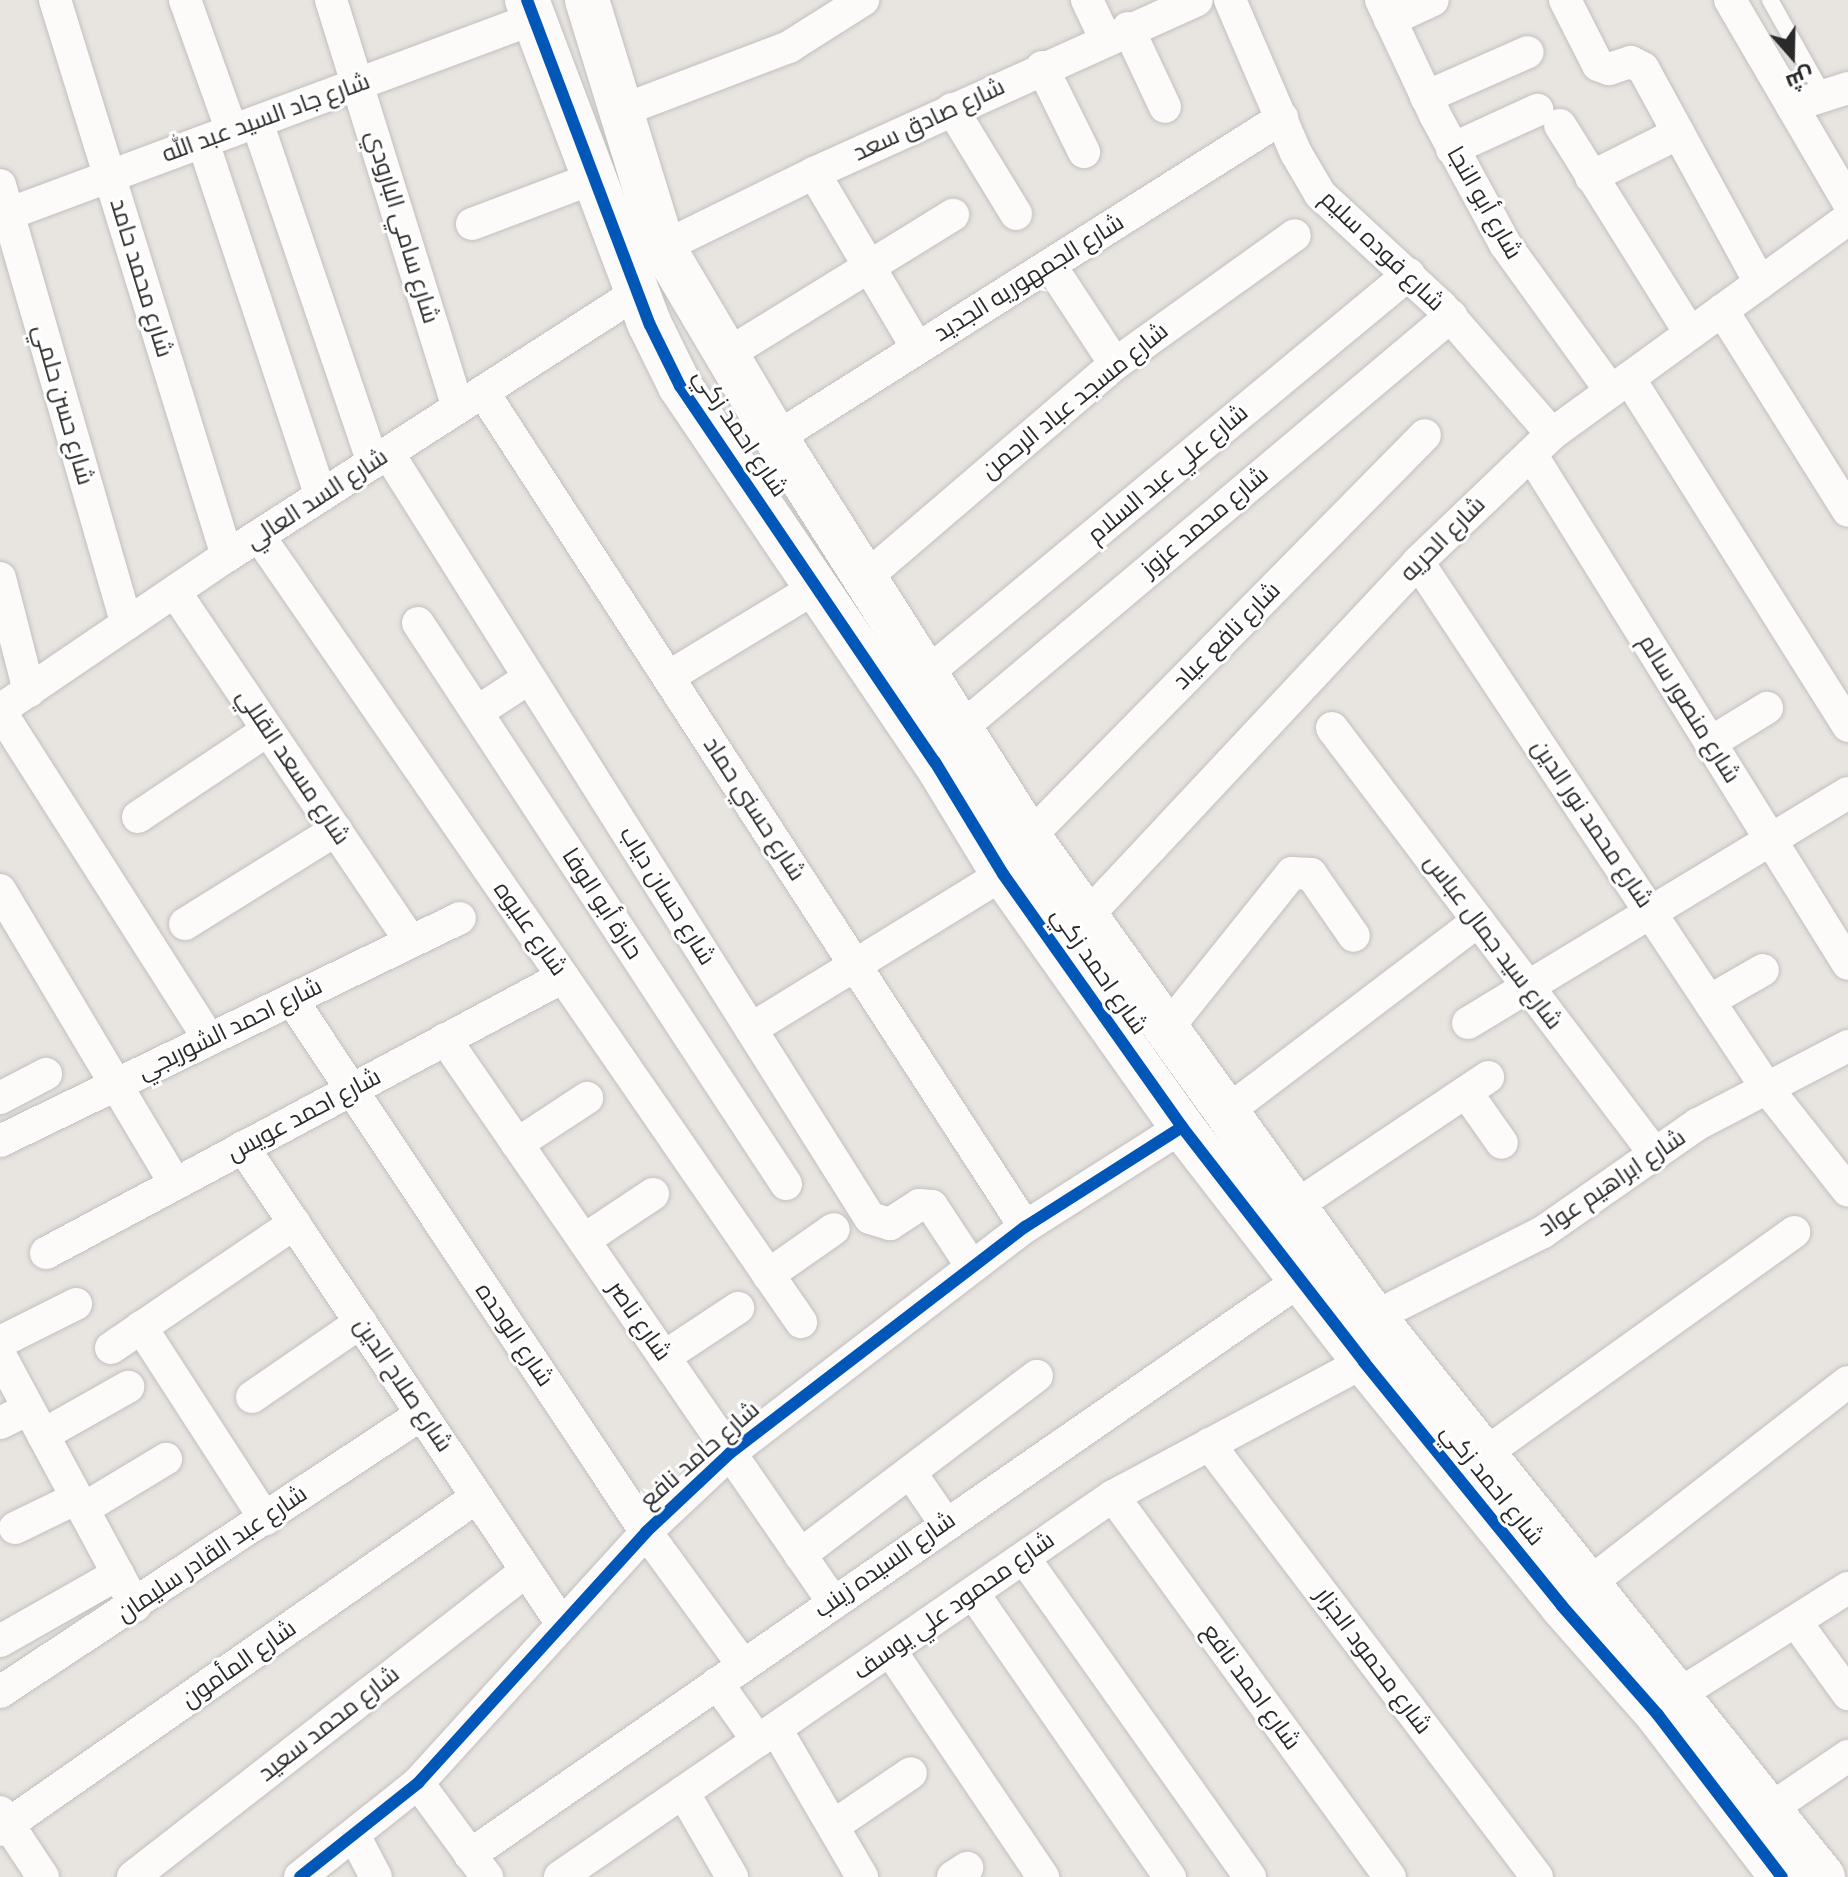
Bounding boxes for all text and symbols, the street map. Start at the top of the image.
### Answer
north arrow [1752,16,1832,96]
text: ش [1783,62,1818,97]
street label: شارع جاد السيد عبد الله [158,67,374,169]
street label: شارع صادق سعد [849,72,1009,168]
street label: شارع سامي البارودي [359,127,445,327]
street label: شارع أبو النجا [1440,141,1528,265]
street label: شارع فوده سليم [1314,185,1450,317]
street label: شارع محمد حامد [103,195,179,361]
street label: شارع الجمهوريه الجديد [929,208,1129,348]
street label: شارع مسجد عباد الرحمن [976,317,1174,485]
street label: شارع حسن حلمي [26,322,100,488]
street label: شارع احمد زكي [687,363,793,503]
street label: شارع علي عبد السلام [1082,398,1254,550]
street label: شارع السد العالي [241,442,393,556]
street label: شارع محمد عزوز [1136,461,1274,583]
street label: شارع الحريه [1394,490,1492,588]
street label: شارع نافع عياد [1167,576,1287,696]
street label: شارع منصور سالم [1632,629,1746,789]
street label: شارع مسعد القللي [230,683,356,851]
street label: شارع حسني حماد [697,732,811,886]
street label: شارع محمد نور الدين [1525,734,1659,914]
street label: شارع حسان دياب [613,821,721,971]
street label: حارة أبو الوفا [555,843,649,965]
street label: شارع سيد جمال عباس [1418,849,1568,1035]
street label: شارع عليوه [487,876,573,982]
street label: شارع احمد زكي [1045,902,1153,1040]
street label: شارع احمد الشوربجي [133,972,327,1086]
street label: شارع احمد عويس [222,1062,386,1168]
street label: شارع ابراهيم عواد [1533,1123,1691,1243]
street label: شارع ناصر [601,1275,677,1367]
street label: شارع الوحده [469,1278,559,1392]
street label: شارع صلاح الدين [347,1312,459,1458]
street label: شارع حامد نافع [634,1395,766,1515]
street label: شارع احمد زكي [1434,1418,1550,1552]
street label: شارع عبد القادر سليمان [111,1480,313,1628]
street label: شارع السيده زينب [809,1506,961,1624]
street label: شارع محمود علي يوسف [848,1526,1060,1686]
street label: شارع محمود الجزار [1309,1582,1437,1740]
street label: شارع المأمون [176,1614,302,1714]
street label: شارع احمد نافع [1196,1618,1306,1756]
street label: شارع محمد سعيد [253,1660,405,1788]

